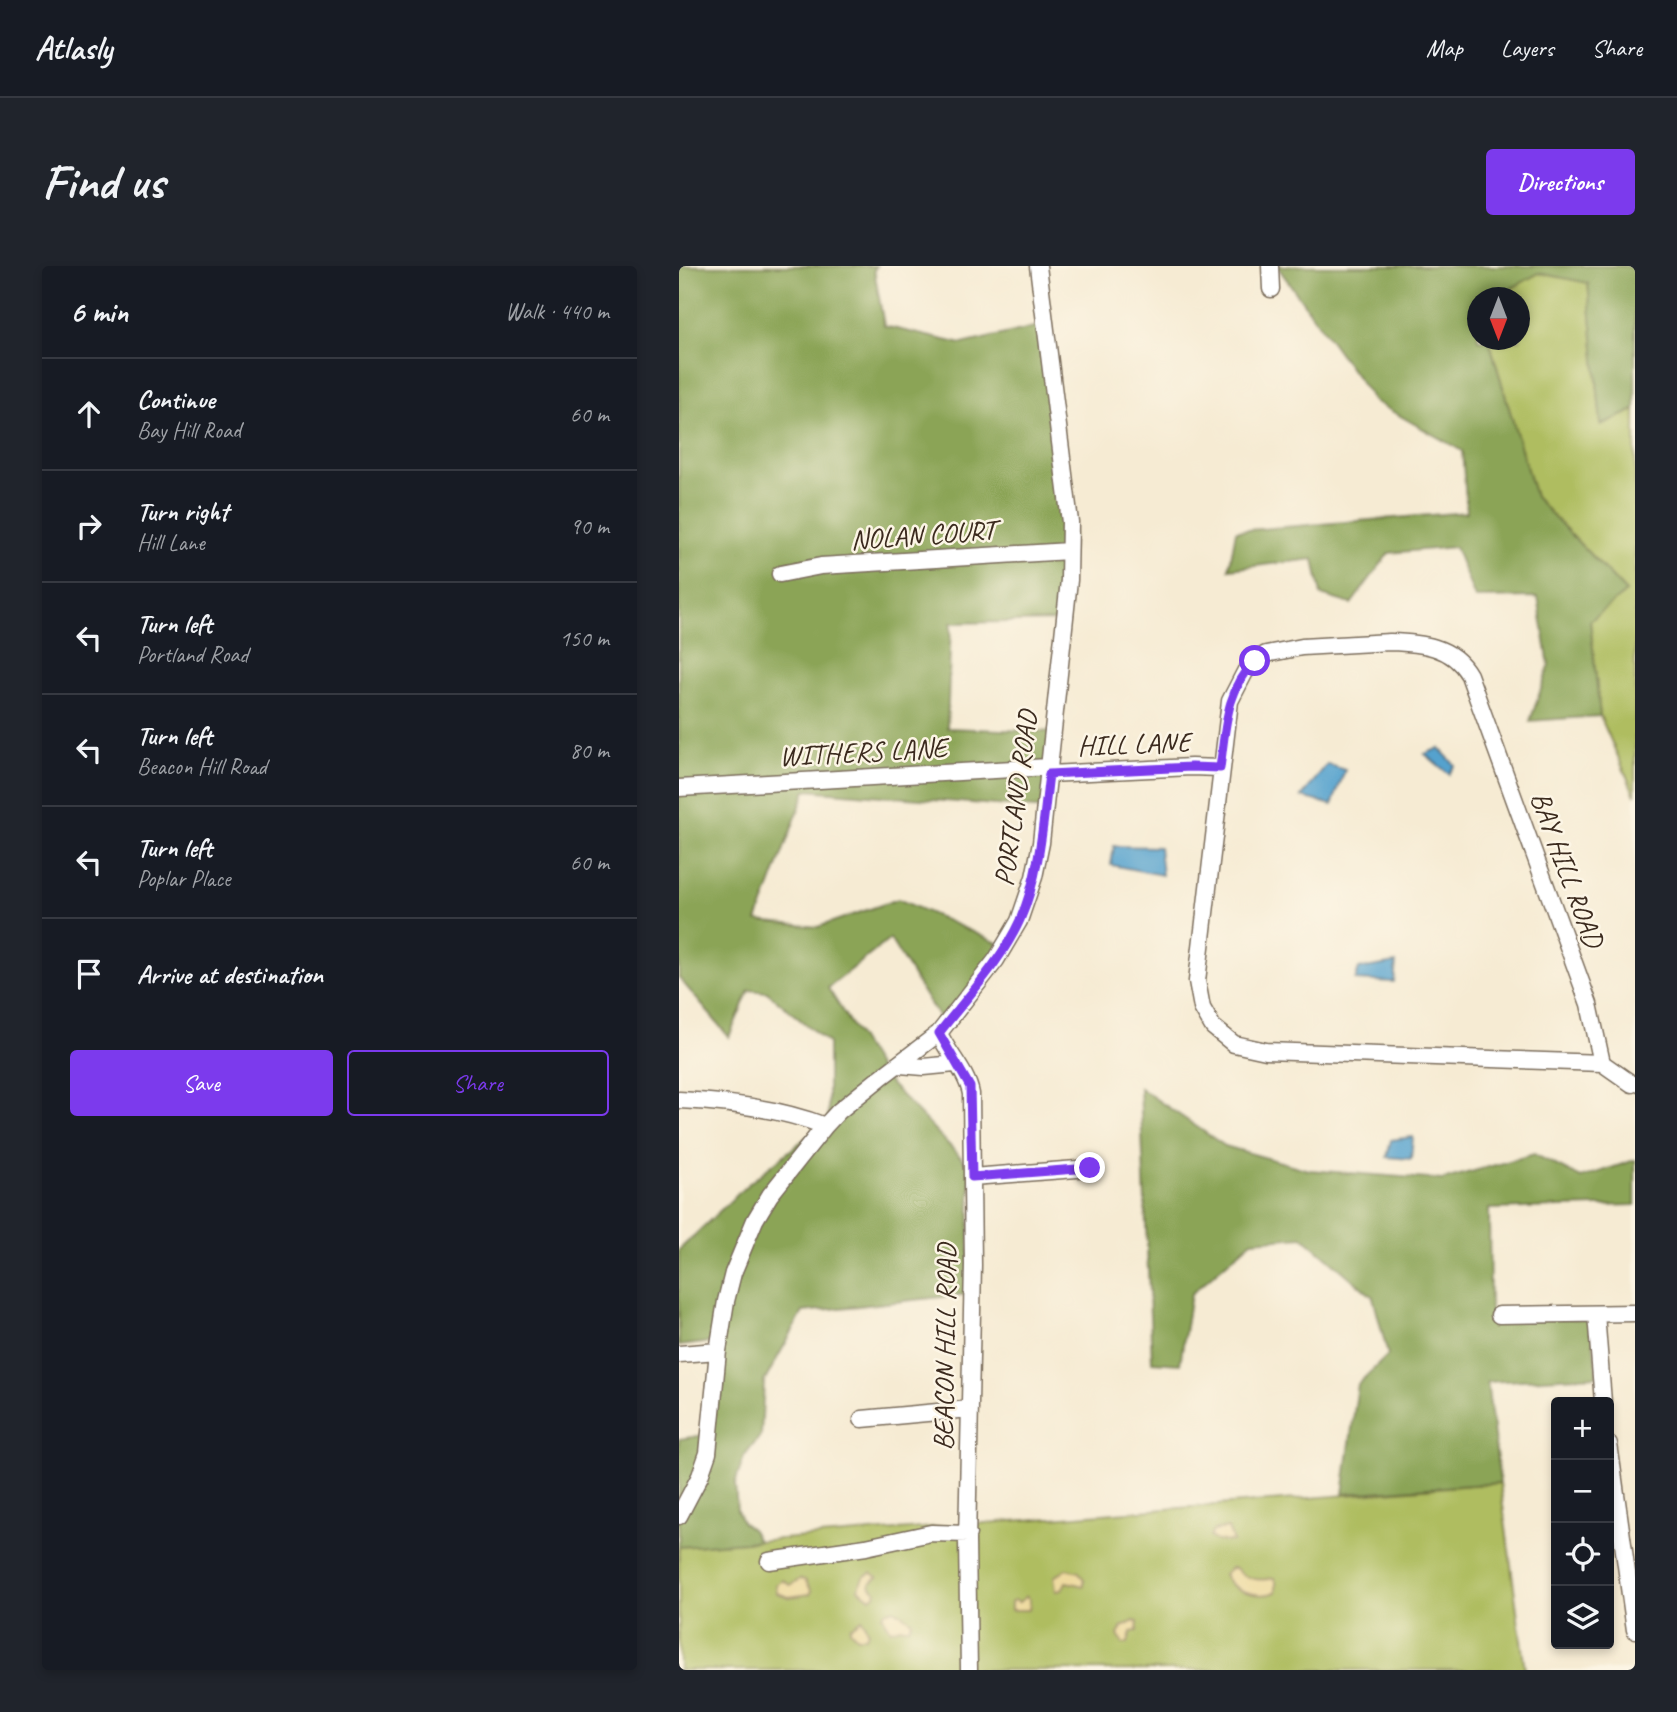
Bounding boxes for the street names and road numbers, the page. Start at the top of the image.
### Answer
street label: NOLAN COURT [849,511,1004,557]
street label: PORTLAND ROAD [986,706,1045,888]
street label: HILL LANE [1077,724,1195,763]
street label: WITHERS LANE [778,729,951,773]
street label: BAY HILL ROAD [1523,787,1613,954]
street label: BEACON HILL ROAD [925,1241,964,1451]

